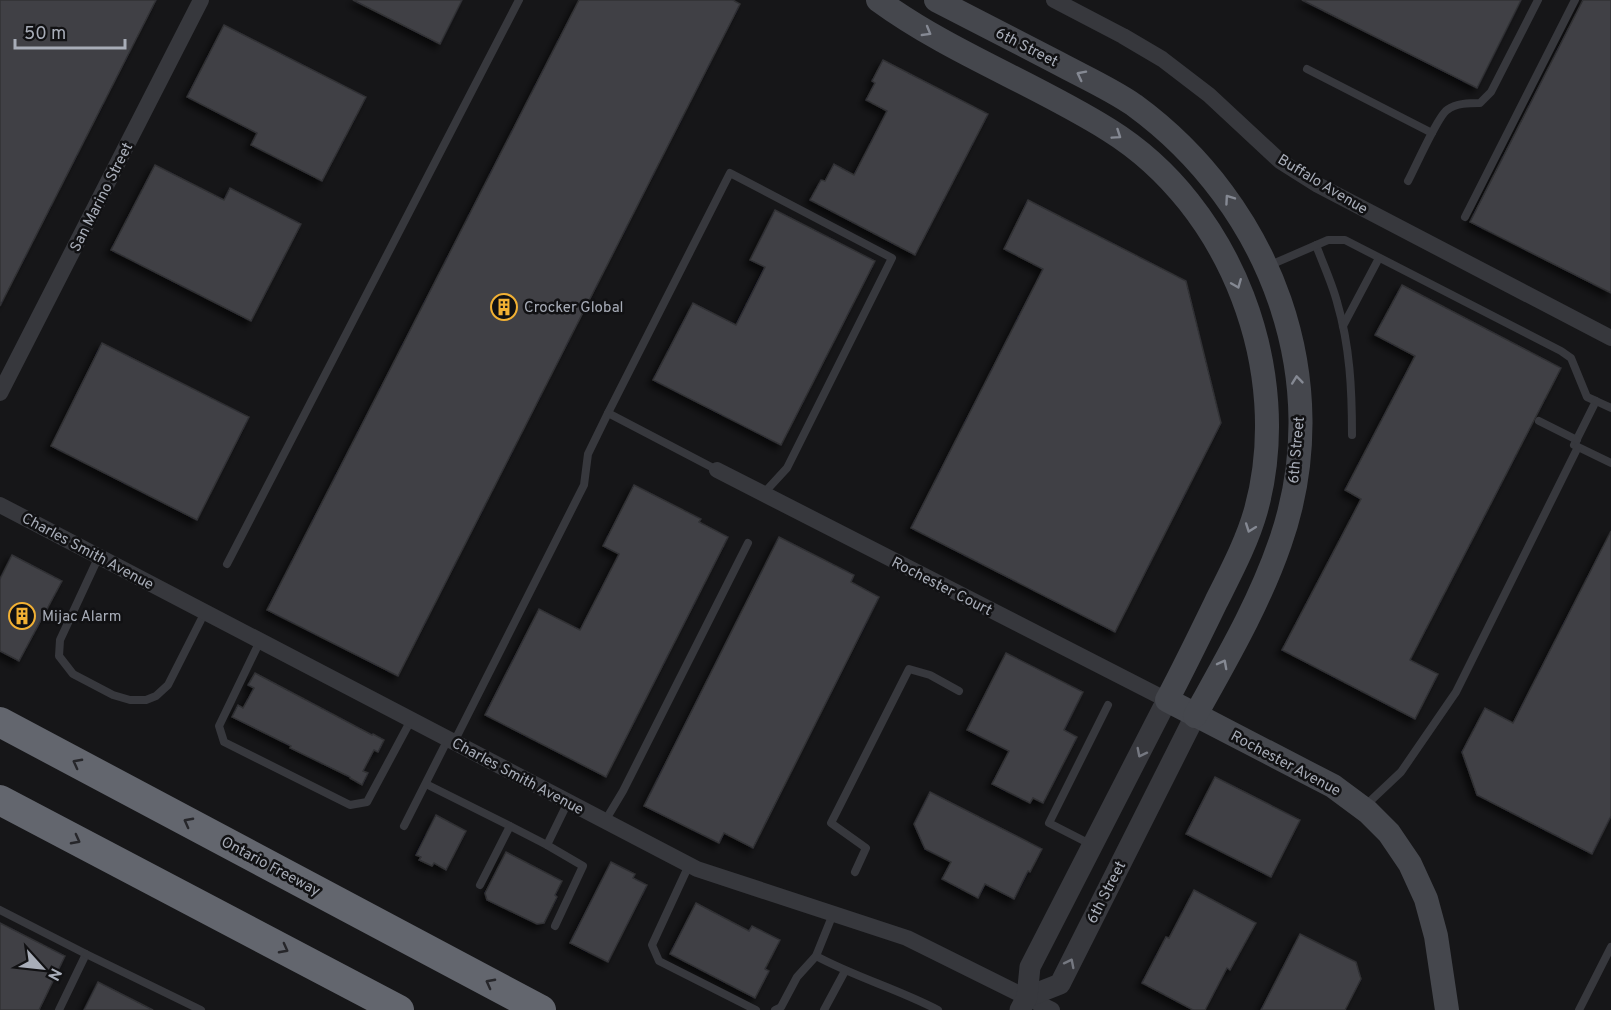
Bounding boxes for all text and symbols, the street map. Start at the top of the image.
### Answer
scale bar [15,12,124,50]
text: 50 m [24,23,66,46]
one-way arrow [921,25,931,36]
street label: 6th Street [992,25,1061,72]
one-way arrow [1077,71,1088,82]
one-way arrow [1110,128,1121,139]
street label: San Marino Street [67,140,138,256]
street label: Buffalo Avenue [1274,151,1371,220]
one-way arrow [1225,195,1236,206]
one-way arrow [1230,278,1242,289]
building icon: Crocker Global [489,292,519,322]
place label: Crocker Global [524,299,623,318]
one-way arrow [1291,375,1304,384]
street label: 6th Street [1285,416,1310,485]
street label: Charles Smith Avenue [18,509,157,595]
one-way arrow [1244,522,1257,532]
street label: Rochester Court [888,554,995,621]
building icon: Mijac Alarm [7,601,37,631]
place label: Mijac Alarm [42,608,121,627]
one-way arrow [1216,660,1227,671]
street label: Rochester Avenue [1227,727,1344,801]
street label: Charles Smith Avenue [448,734,587,820]
one-way arrow [1137,746,1148,757]
one-way arrow [73,759,83,770]
one-way arrow [184,818,194,829]
one-way arrow [70,833,80,844]
street label: Ontario Freeway [217,833,323,901]
street label: 6th Street [1084,858,1131,927]
north arrow [12,938,72,998]
one-way arrow [278,942,289,954]
one-way arrow [1063,959,1074,970]
text: N [42,964,65,984]
one-way arrow [485,978,496,990]

